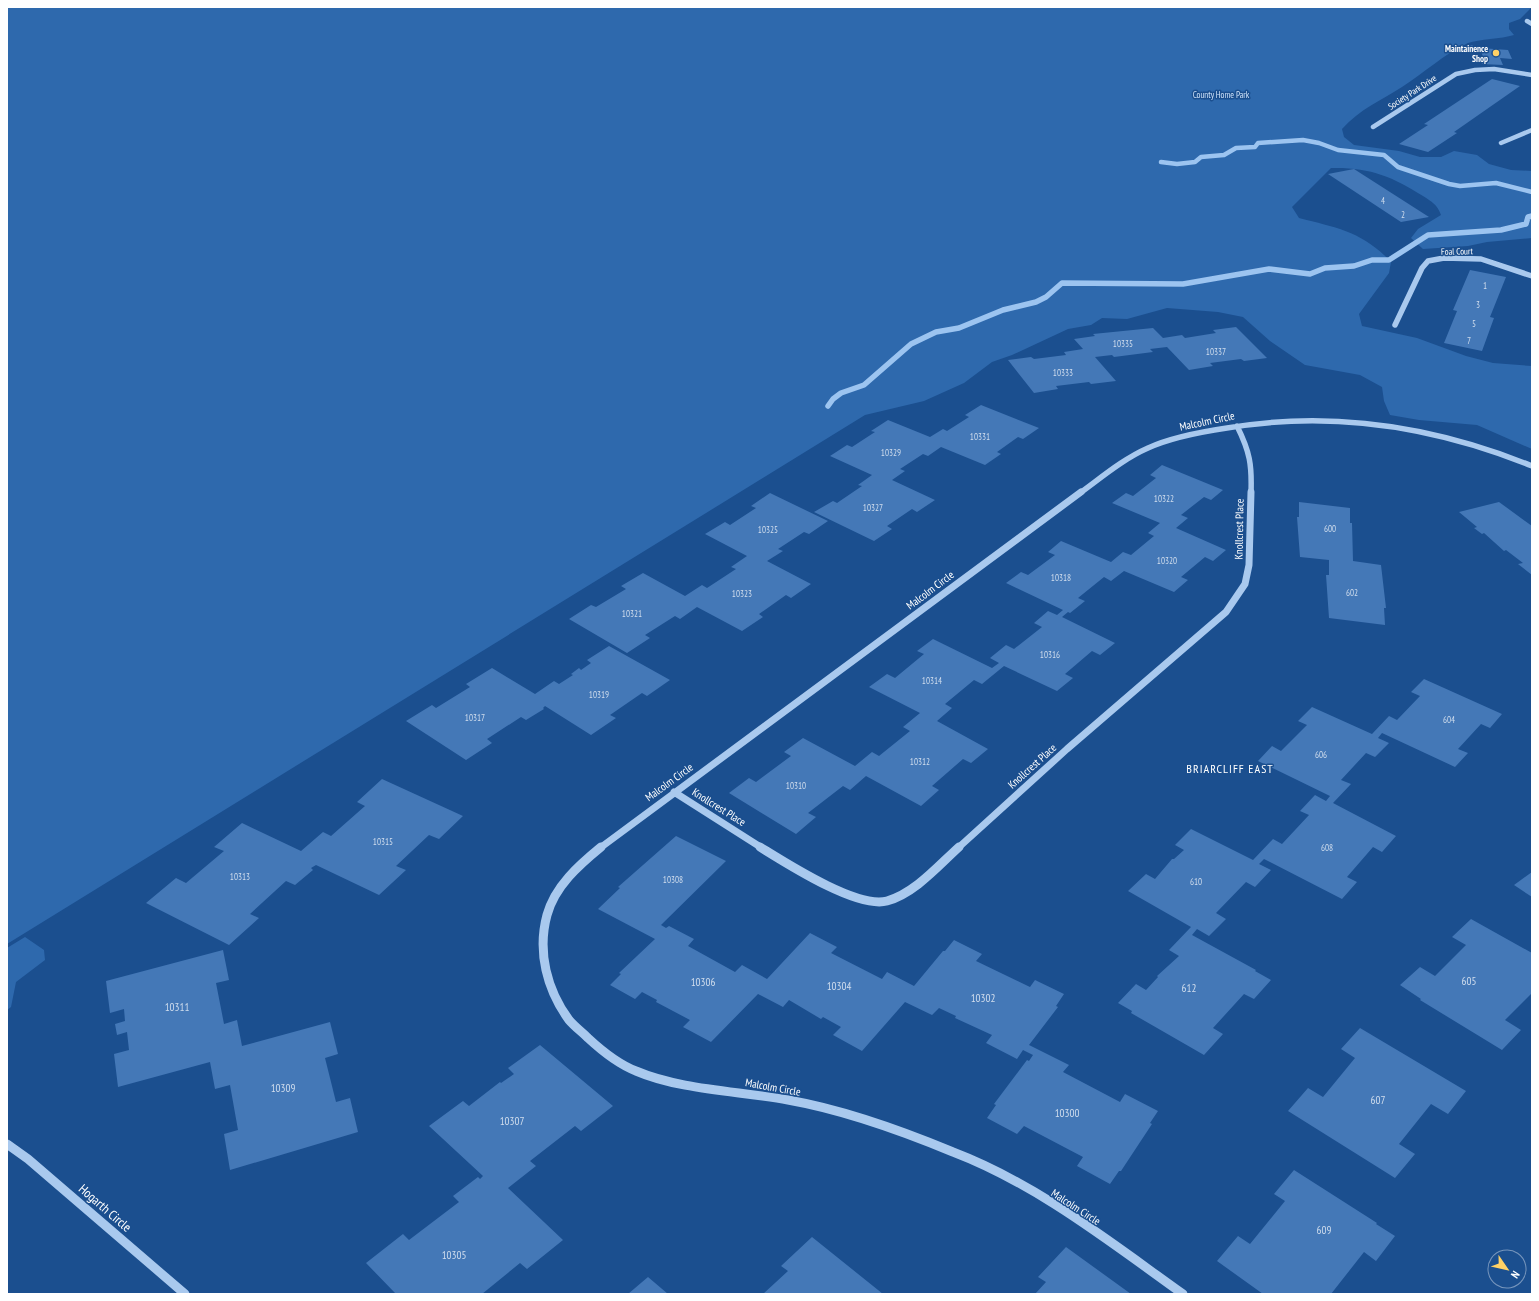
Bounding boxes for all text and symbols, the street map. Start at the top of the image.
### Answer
place label: Maintainence Shop [1445,43,1488,64]
marker: Maintainence Shop [1491,48,1501,58]
street label: Society Park Drive [1386,72,1438,112]
park label: County Home Park [1193,89,1250,100]
house number: 4 [1381,195,1385,206]
house number: 2 [1401,209,1405,220]
street label: Foal Court [1441,245,1474,257]
house number: 1 [1483,280,1487,291]
house number: 3 [1476,299,1480,310]
house number: 5 [1472,318,1476,329]
house number: 7 [1467,335,1471,346]
house number: 10335 [1113,338,1133,349]
house number: 10337 [1206,346,1226,357]
house number: 10333 [1053,367,1073,378]
street label: Malcolm Circle [1178,408,1236,434]
house number: 10331 [970,431,990,442]
house number: 10329 [881,447,901,458]
house number: 10322 [1154,493,1174,504]
street label: Knollcrest Place [1231,498,1247,559]
house number: 10327 [863,502,883,513]
house number: 600 [1324,523,1336,534]
house number: 10325 [758,524,778,535]
house number: 10320 [1157,555,1177,566]
street label: Malcolm Circle [903,567,957,612]
house number: 10318 [1051,572,1071,583]
house number: 602 [1346,587,1358,598]
house number: 10323 [732,588,752,599]
house number: 10321 [622,608,642,619]
house number: 10316 [1040,649,1060,660]
house number: 10314 [922,675,942,686]
house number: 10319 [589,689,609,700]
house number: 10317 [465,712,485,723]
house number: 604 [1443,714,1455,725]
street label: Knollcrest Place [1005,740,1060,791]
house number: 606 [1315,749,1327,760]
house number: 10312 [910,756,930,767]
street label: Malcolm Circle [642,760,696,804]
district label: BRIARCLIFF EAST [1186,761,1274,776]
house number: 10310 [786,780,806,791]
street label: Knollcrest Place [690,785,749,829]
house number: 10315 [373,836,393,847]
house number: 608 [1321,842,1333,853]
house number: 10313 [230,871,250,882]
house number: 10308 [663,874,683,885]
house number: 610 [1190,876,1202,887]
house number: 605 [1462,974,1476,988]
house number: 10306 [691,975,715,989]
house number: 10304 [827,979,851,993]
house number: 612 [1182,981,1196,995]
house number: 10302 [971,991,995,1005]
house number: 10311 [165,1000,189,1014]
street label: Malcolm Circle [744,1075,802,1099]
house number: 10309 [271,1081,295,1095]
house number: 607 [1371,1093,1385,1107]
house number: 10300 [1055,1106,1079,1120]
house number: 10307 [500,1114,524,1128]
street label: Hogarth Circle [75,1180,135,1236]
street label: Malcolm Circle [1049,1186,1104,1228]
house number: 609 [1317,1223,1331,1237]
house number: 10305 [442,1248,466,1262]
north arrow [1487,1249,1527,1289]
text: N [1508,1268,1523,1281]

